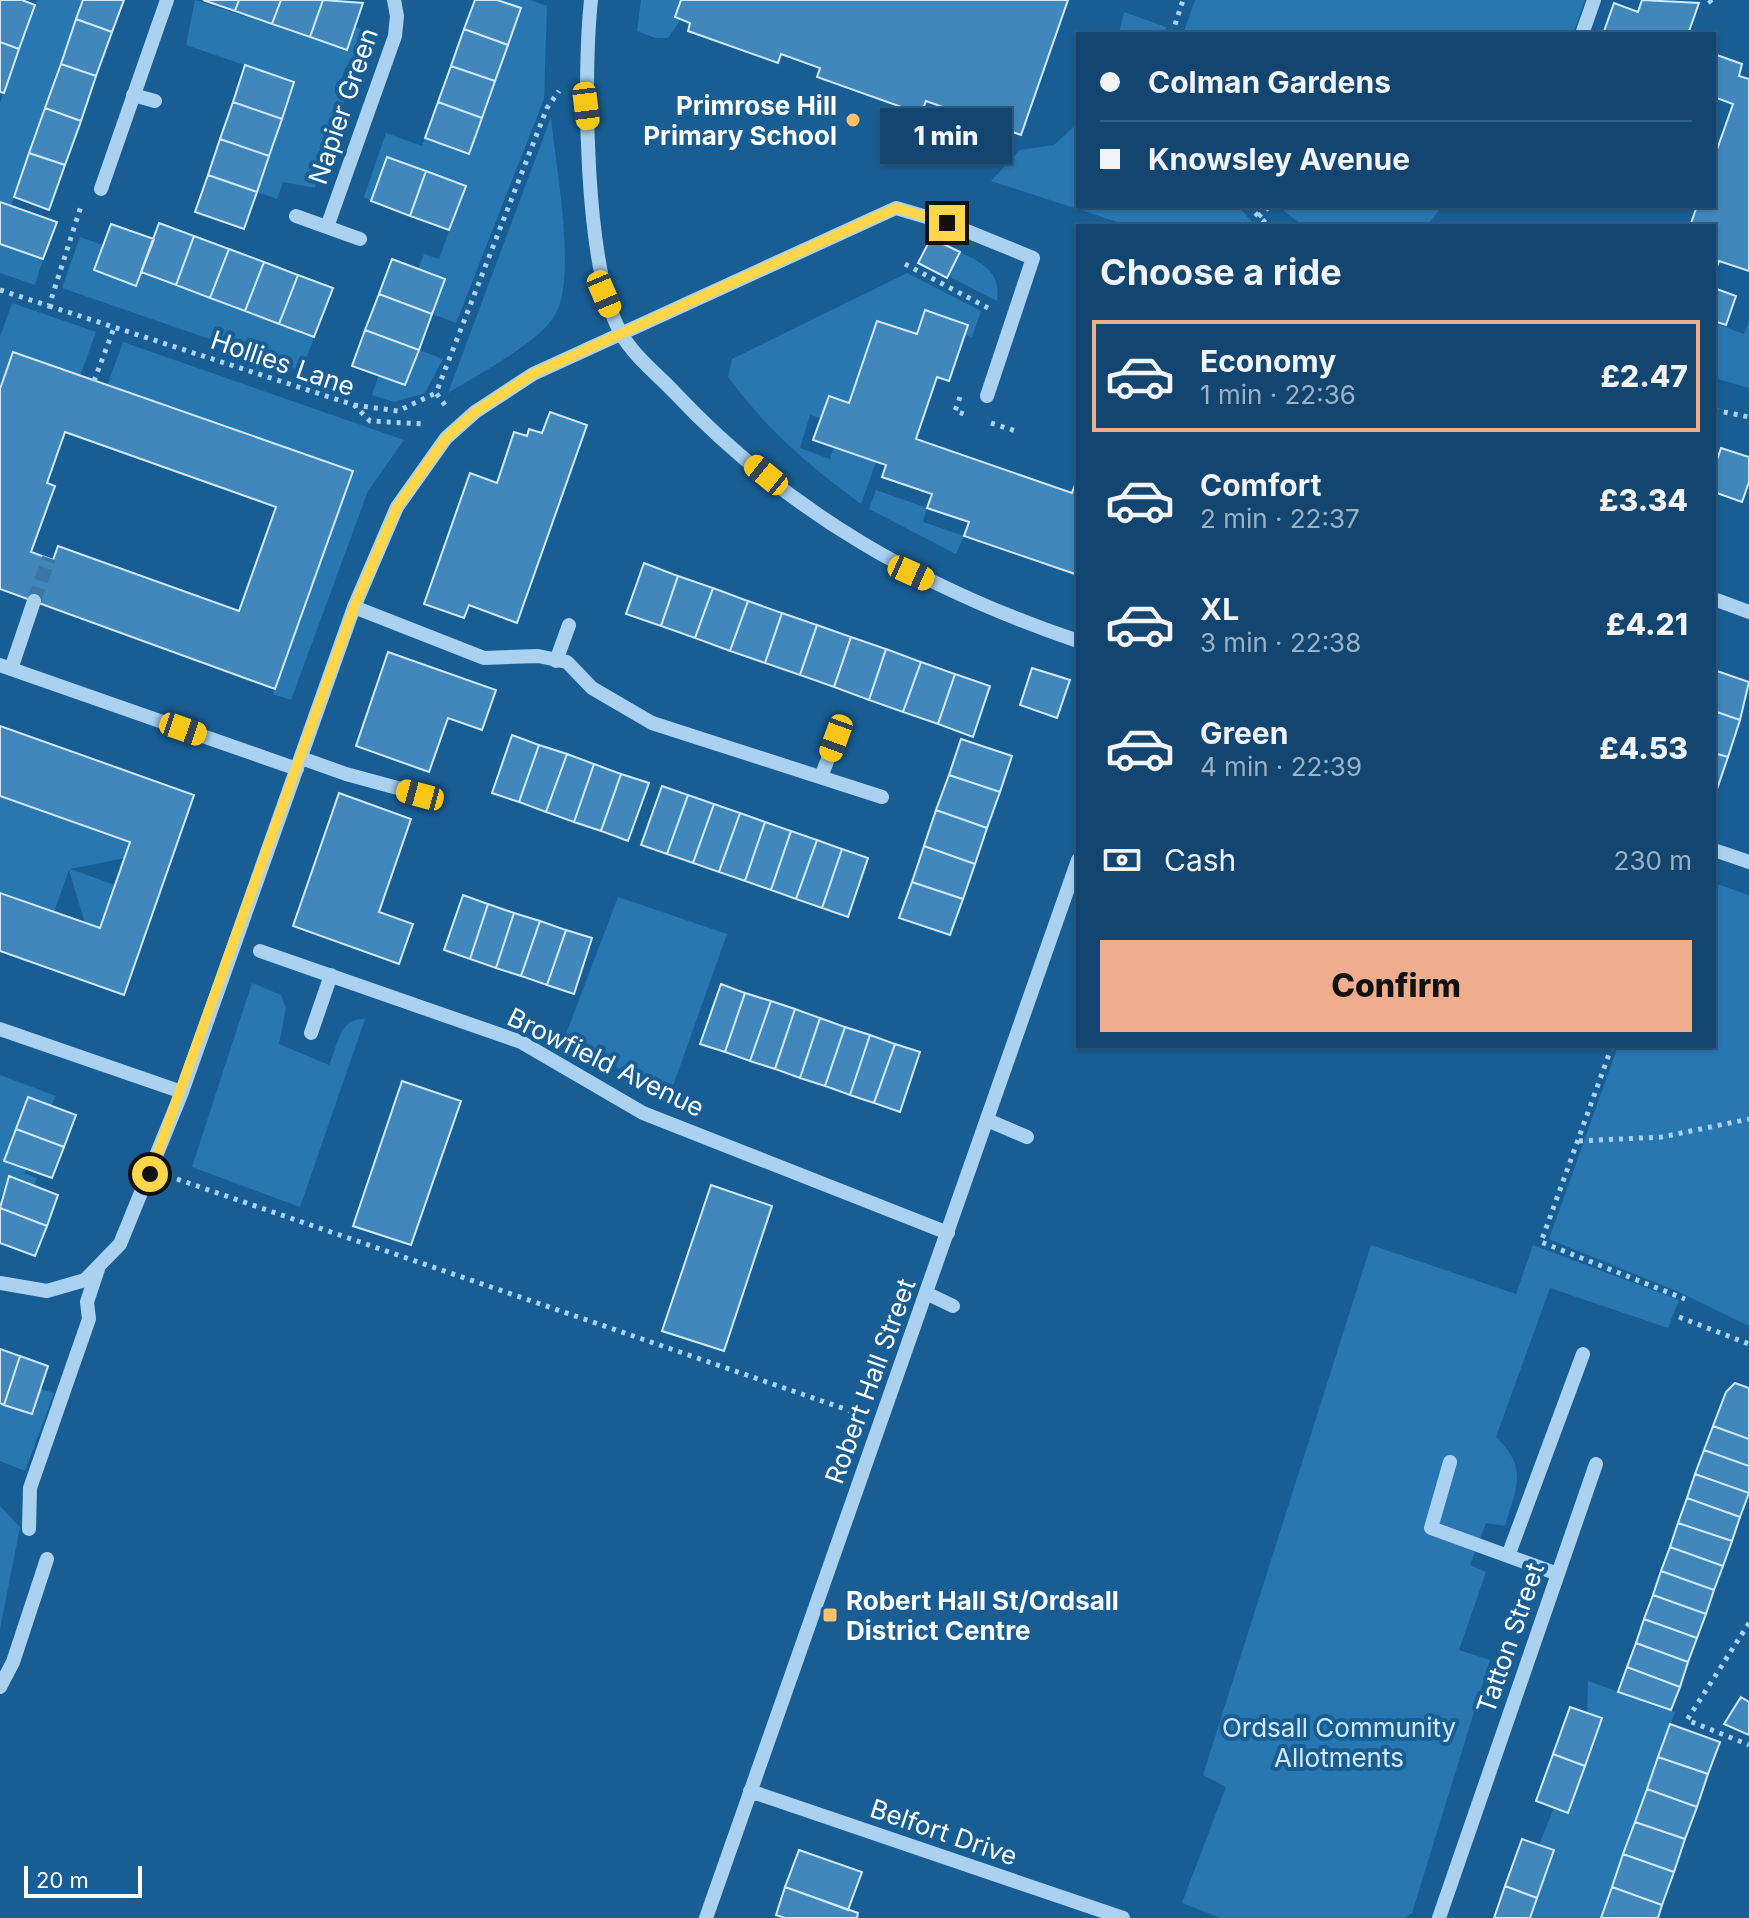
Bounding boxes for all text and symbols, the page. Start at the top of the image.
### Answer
street label: Napier Green [302,24,384,188]
text: Colman Gardens [1148,64,1391,100]
car [571,81,601,131]
place label: Primrose Hill Primary School [643,90,837,151]
callout: 1 min [881,107,1013,163]
marker: Primrose Hill Primary School [844,111,862,129]
text: 1 min [913,120,979,151]
text: Knowsley Avenue [1148,141,1410,177]
route end [929,205,965,241]
text: Choose a ride [1100,250,1342,294]
car [584,267,624,321]
street label: Hollies Lane [207,324,359,402]
icon: car [1104,340,1176,412]
text: Economy [1200,343,1336,379]
text: £2.47 [1601,358,1688,394]
text: 1 min · 22:36 [1200,379,1356,410]
car [740,451,792,499]
icon: car [1104,464,1176,536]
text: Comfort [1200,467,1321,503]
text: £3.34 [1599,482,1688,518]
text: 2 min · 22:37 [1200,503,1360,534]
car [884,552,938,594]
icon: car [1104,588,1176,660]
text: XL [1200,591,1239,627]
text: £4.21 [1606,606,1688,642]
text: 3 min · 22:38 [1200,627,1361,658]
car [156,710,210,748]
car [817,711,855,765]
icon: car [1104,712,1176,784]
text: Green [1200,715,1288,751]
text: £4.53 [1599,730,1688,766]
text: 4 min · 22:39 [1200,751,1362,782]
car [394,777,446,813]
icon: cash [1100,838,1144,882]
text: Cash [1164,842,1236,878]
text: 230 m [1614,845,1692,876]
button: Confirm [1100,940,1692,1032]
street label: Browfield Avenue [503,1001,709,1123]
route start [132,1156,168,1192]
street label: Robert Hall Street [818,1274,922,1488]
street label: Tatton Street [1470,1559,1550,1717]
place label: Robert Hall St/Ordsall District Centre [846,1585,1119,1646]
marker: Robert Hall St/Ordsall District Centre [821,1606,839,1624]
park label: Ordsall Community Allotments [1222,1712,1456,1773]
street label: Belfort Drive [866,1792,1022,1872]
scale bar [24,1862,142,1898]
text: 20 m [36,1867,89,1893]

